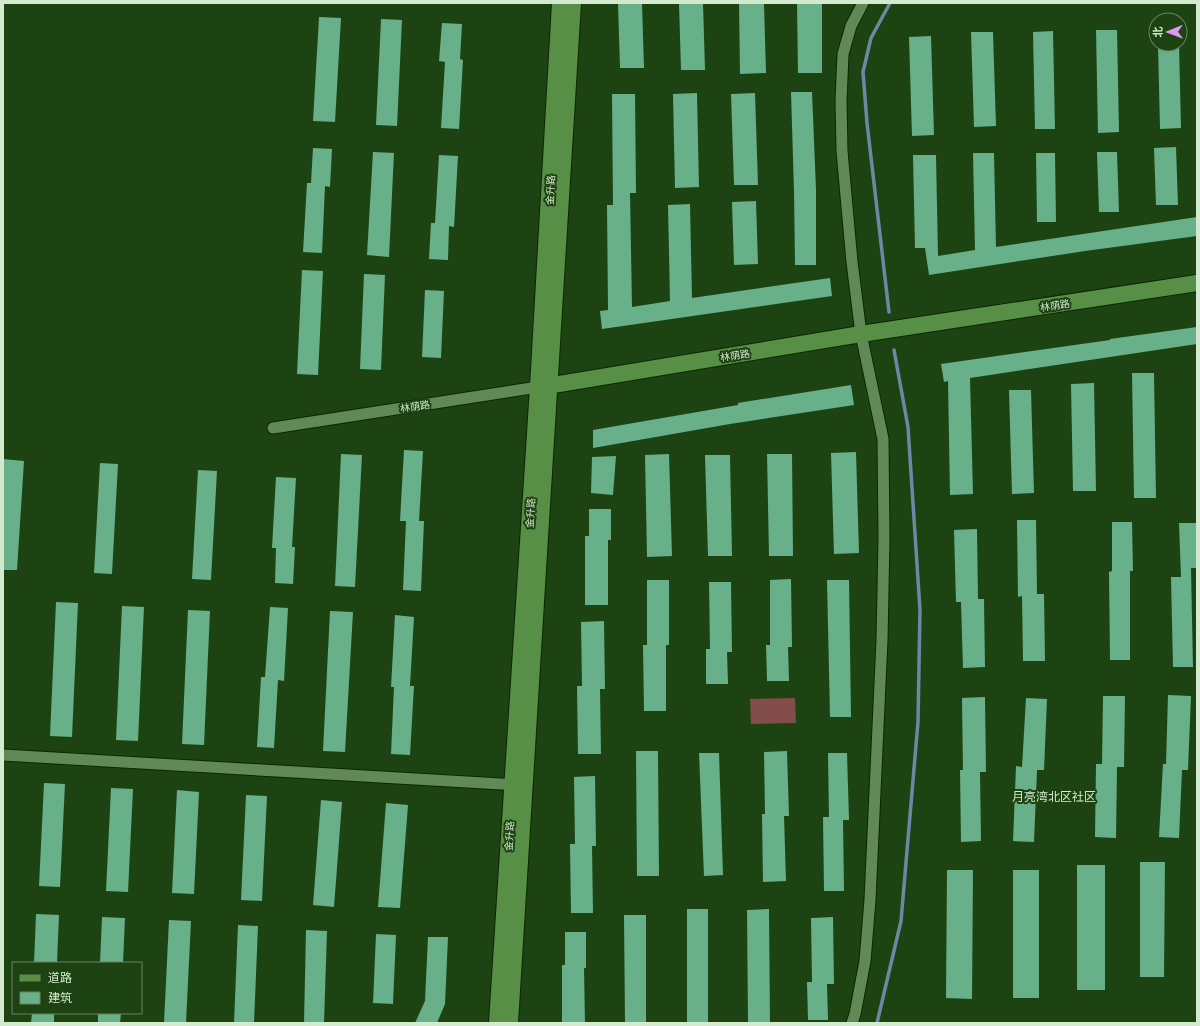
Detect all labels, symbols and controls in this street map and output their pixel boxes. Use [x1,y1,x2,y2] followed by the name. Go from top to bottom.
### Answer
[1148,12,1188,52] north arrow
[1151,27,1165,38] text: 北
[543,175,558,205] street label: 金升路
[1039,297,1071,314] street label: 林荫路
[719,347,751,364] street label: 林荫路
[399,398,431,415] street label: 林荫路
[523,498,538,528] street label: 金升路
[1012,789,1096,804] district label: 月亮湾北区社区
[502,821,517,851] street label: 金升路
[12,962,142,1014] legend
[48,970,72,985] text: 道路
[48,990,72,1005] text: 建筑

